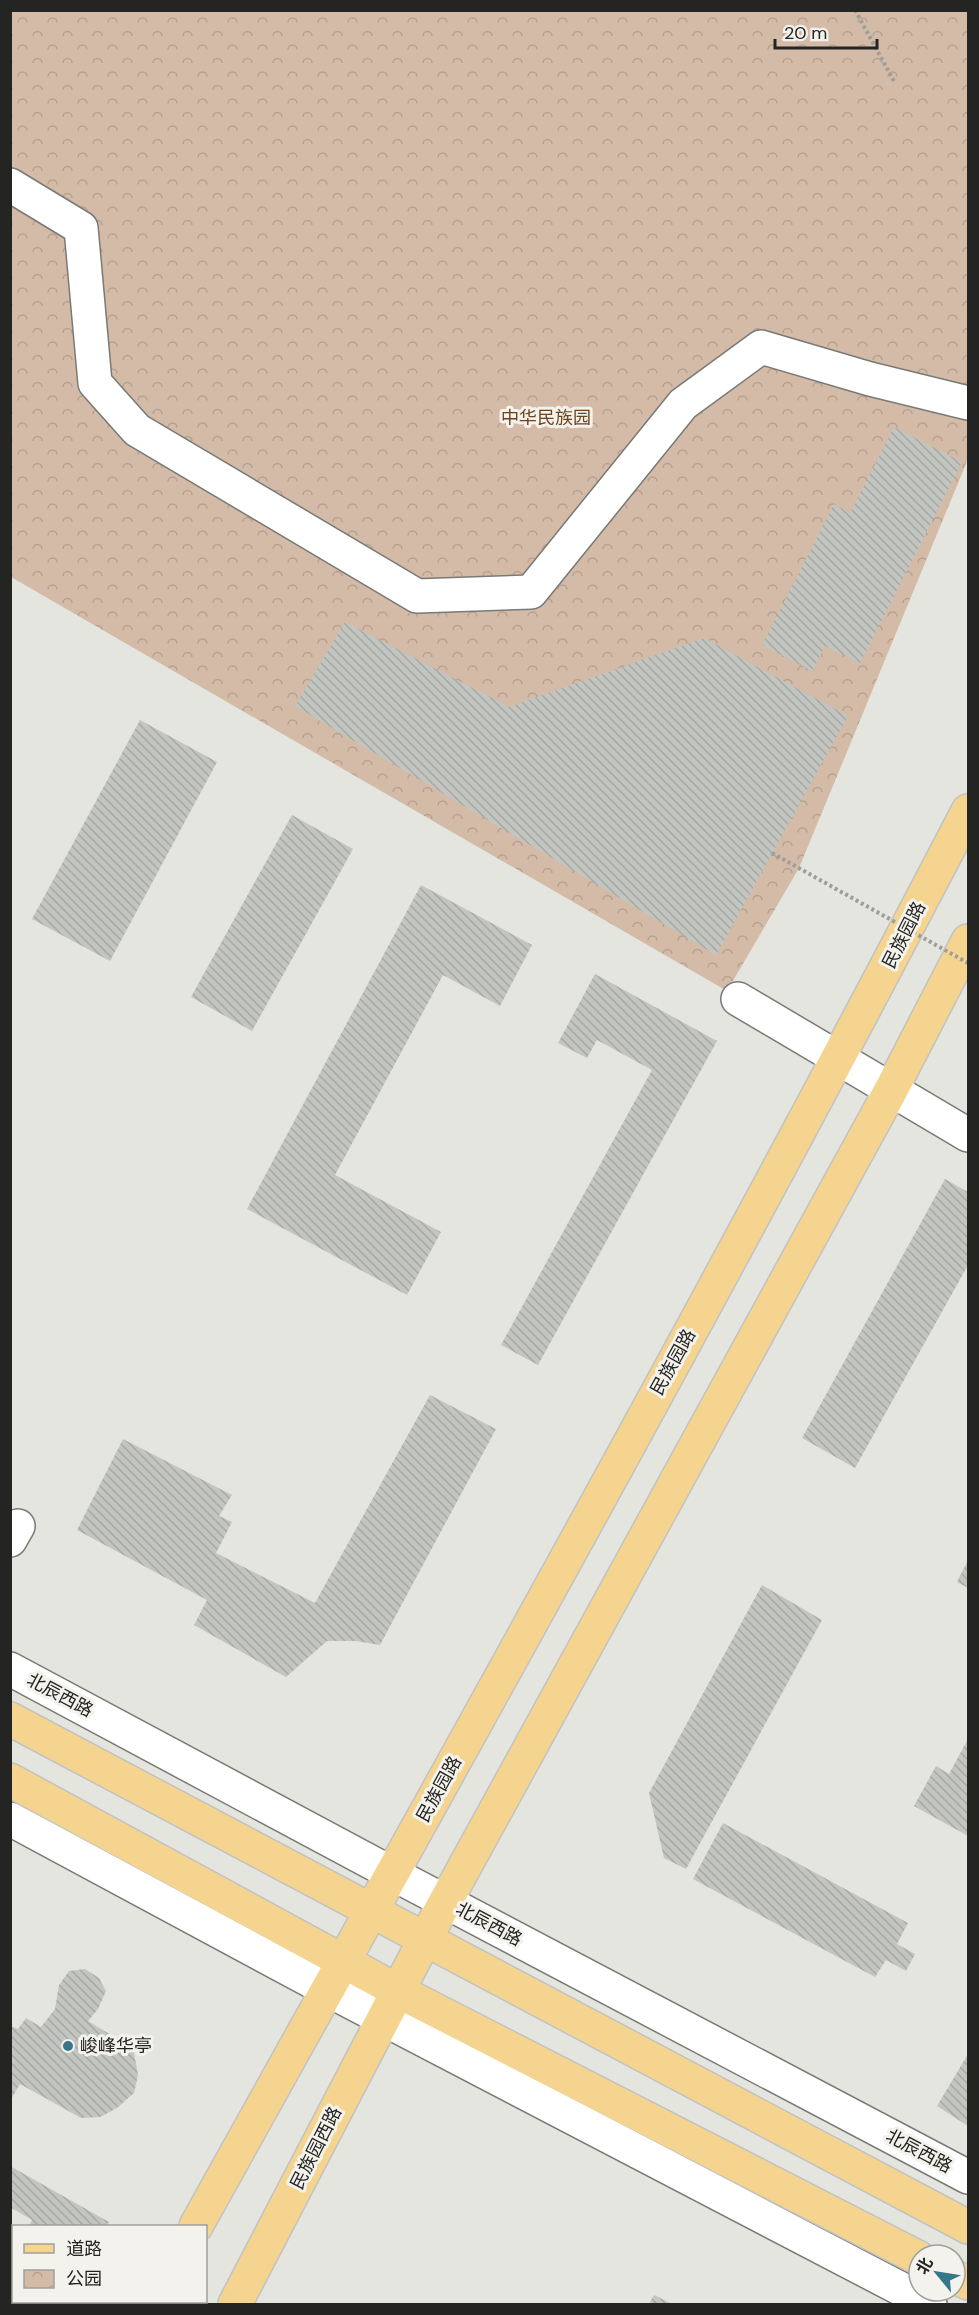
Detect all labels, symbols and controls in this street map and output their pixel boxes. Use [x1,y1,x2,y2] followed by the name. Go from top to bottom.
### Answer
[775,12,877,50] scale bar
[784,21,827,45] text: 20 m
[501,406,591,430] park label: 中华民族园
[877,897,931,973] street label: 民族园路
[645,1325,701,1399] street label: 民族园路
[23,1668,97,1722] street label: 北辰西路
[411,1752,467,1826] street label: 民族园路
[452,1897,526,1951] street label: 北辰西路
[80,2034,152,2058] place label: 峻峰华亭
[61,2039,75,2053] marker: 峻峰华亭
[285,2102,347,2194] street label: 民族园西路
[882,2124,956,2178] street label: 北辰西路
[12,2225,207,2303] legend
[66,2237,102,2261] text: 道路
[907,2243,967,2303] north arrow
[911,2254,938,2278] text: 北
[66,2267,102,2291] text: 公园

